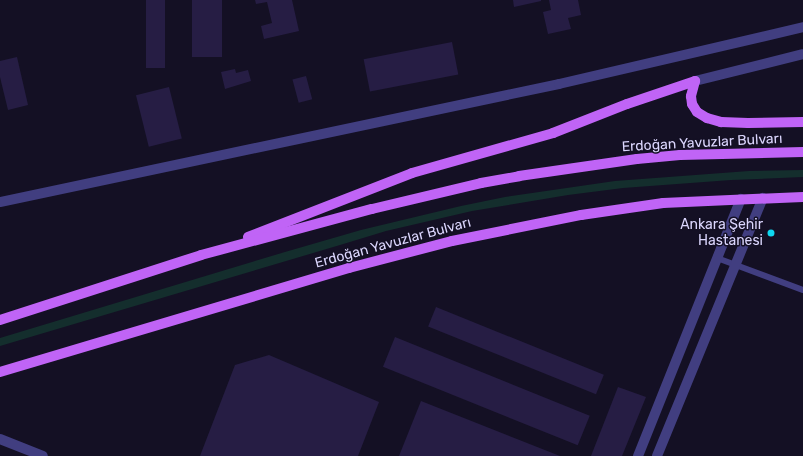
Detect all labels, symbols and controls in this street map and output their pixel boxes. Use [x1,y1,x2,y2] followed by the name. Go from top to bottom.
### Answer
[621,130,783,156] street label: Erdoğan Yavuzlar Bulvarı
[313,214,473,272] street label: Erdoğan Yavuzlar Bulvarı
[680,217,763,250] place label: Ankara Şehir Hastanesi
[766,228,776,238] marker: Ankara Şehir Hastanesi

